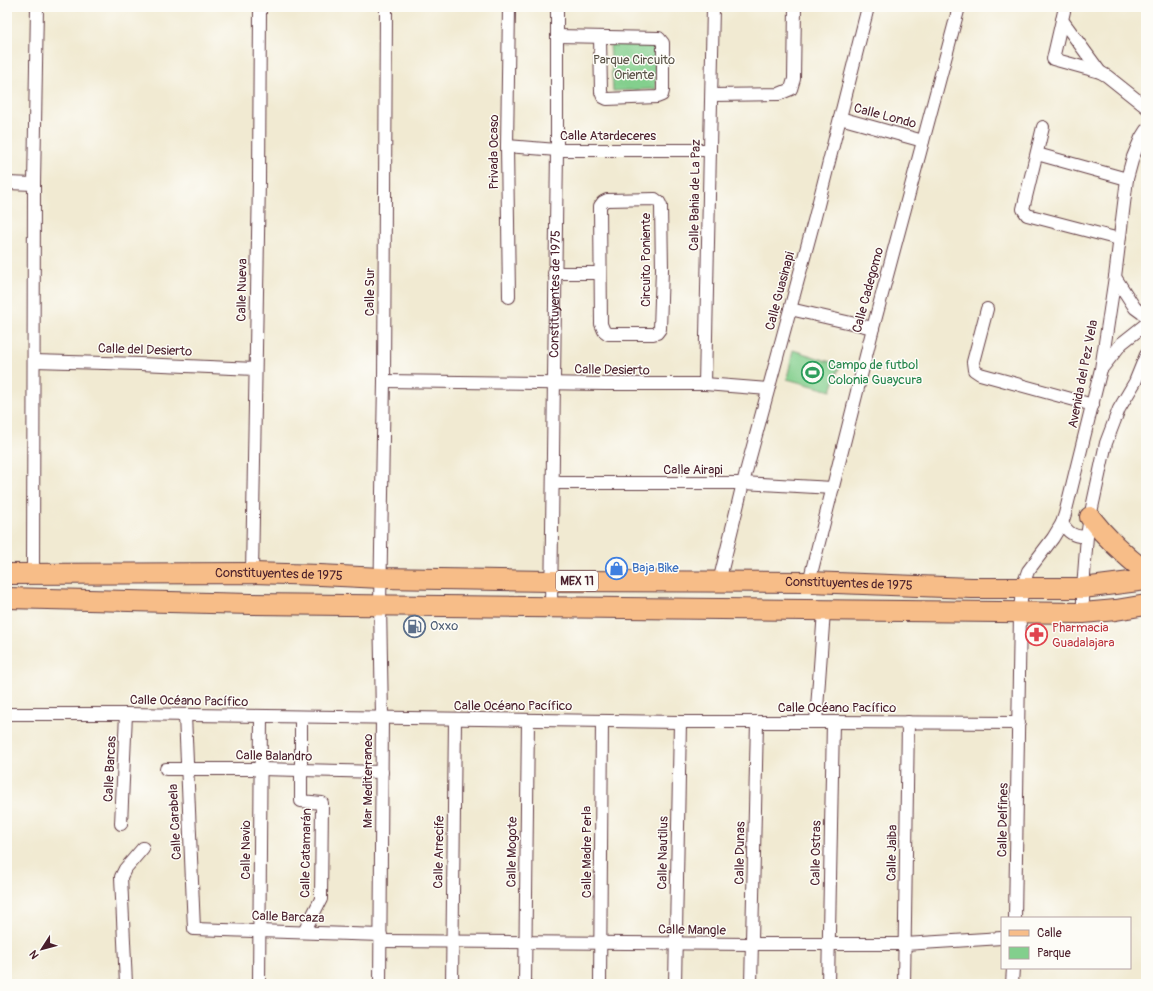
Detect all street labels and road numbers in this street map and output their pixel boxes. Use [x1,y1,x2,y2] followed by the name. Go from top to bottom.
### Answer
[852,100,918,132] street label: Calle Londo
[486,114,502,190] street label: Privada Ocaso
[560,128,656,144] street label: Calle Atardeceres
[686,139,704,251] street label: Calle Bahia de La Paz
[638,212,654,307] street label: Circuito Poniente
[546,230,564,358] street label: Constituyentes de 1975
[849,245,887,335] street label: Calle Cadegomo
[762,250,798,332] street label: Calle Guasinapi
[233,258,251,322] street label: Calle Nueva
[362,268,378,316] street label: Calle Sur
[1065,319,1101,429] street label: Avenida del Pez Vela
[98,340,192,360] street label: Calle del Desierto
[574,361,650,379] street label: Calle Desierto
[663,462,723,478] street label: Calle Airapi
[215,565,343,584] street label: Constituyentes de 1975
[556,571,598,591] road number: MEX 11
[785,574,913,594] street label: Constituyentes de 1975
[130,692,248,710] street label: Calle Océano Pacífico
[454,698,572,714] street label: Calle Océano Pacífico
[778,700,896,716] street label: Calle Océano Pacífico
[360,734,376,828] street label: Mar Mediterraneo
[100,735,120,802] street label: Calle Barcas
[235,747,313,765] street label: Calle Balandro
[994,783,1012,857] street label: Calle Delfines
[165,784,185,860] street label: Calle Carabela
[579,806,595,898] street label: Calle Madre Perla
[297,808,315,898] street label: Calle Catamarán
[430,815,448,889] street label: Calle Arrecife
[503,816,521,888] street label: Calle Mogote
[654,816,672,890] street label: Calle Nautilus
[238,820,254,880] street label: Calle Navio
[807,820,825,886] street label: Calle Ostras
[731,821,749,885] street label: Calle Dunas
[884,825,900,881] street label: Calle Jaiba
[251,908,325,926] street label: Calle Barcaza
[658,921,727,939] street label: Calle Mangle

